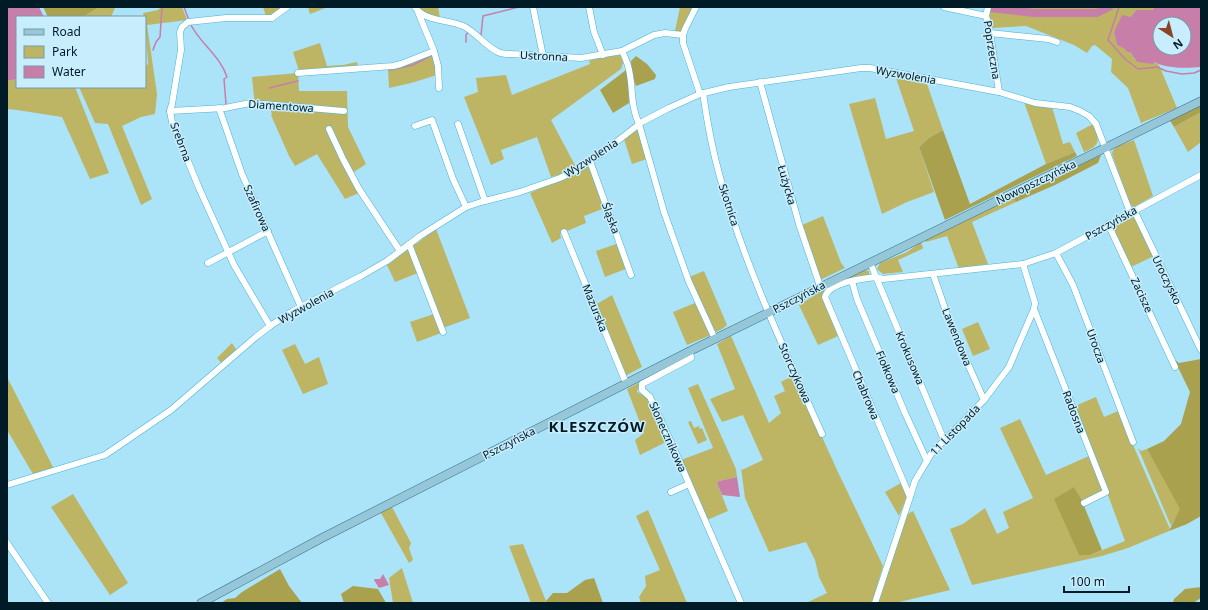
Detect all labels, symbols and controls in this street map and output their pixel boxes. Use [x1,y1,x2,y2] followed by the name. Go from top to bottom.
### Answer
[16,16,146,88] legend
[1152,16,1192,56] north arrow
[980,19,1005,80] street label: Poprzeczna
[52,23,81,40] text: Road
[1170,36,1186,53] text: N
[52,43,78,60] text: Park
[520,47,568,64] street label: Ustronna
[875,62,938,87] street label: Wyzwolenia
[52,63,86,80] text: Water
[248,96,314,115] street label: Diamentowa
[167,120,196,164] street label: Srebrna
[561,135,620,181] street label: Wyzwolenia
[993,156,1078,207] street label: Nowopszczyńska
[775,163,800,206] street label: Łużycka
[241,182,274,233] street label: Szafirowa
[716,182,743,228] street label: Skotnica
[599,200,624,236] street label: Śląska
[1082,202,1139,243] street label: Pszczyńska
[1149,253,1186,307] street label: Uroczysko
[1128,275,1157,315] street label: Zacisze
[770,277,828,316] street label: Pszczyńska
[579,282,612,334] street label: Mazurska
[275,284,336,327] street label: Wyzwolenia
[939,305,976,368] street label: Lawendowa
[1083,327,1110,365] street label: Urocza
[892,329,928,387] street label: Krokusowa
[776,340,815,405] street label: Storczykowa
[873,348,904,396] street label: Fiołkowa
[849,368,884,422] street label: Chabrowa
[1059,388,1089,435] street label: Radosna
[646,399,691,474] street label: Słonecznikowa
[926,401,983,459] street label: 11 Listopada
[549,416,645,436] district label: KLESZCZÓW
[480,423,538,462] street label: Pszczyńska
[1064,568,1129,594] scale bar
[1070,573,1105,590] text: 100 m

